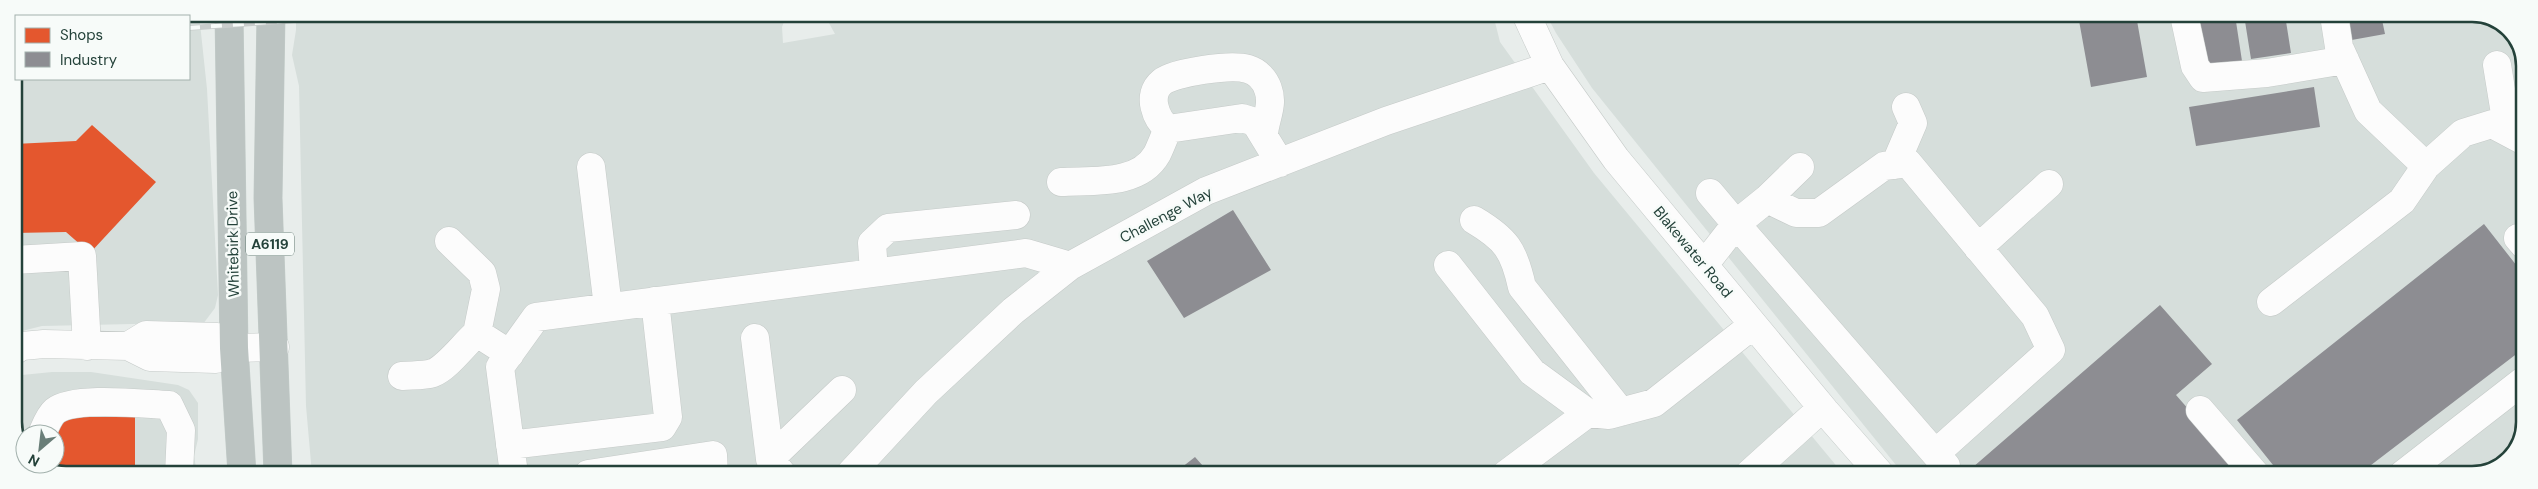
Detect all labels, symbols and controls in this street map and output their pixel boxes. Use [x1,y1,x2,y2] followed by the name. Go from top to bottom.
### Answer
[15,15,190,80] legend
[60,25,103,45] text: Shops
[60,50,118,70] text: Industry
[1116,182,1216,248] street label: Challenge Way
[222,191,244,297] street label: Whitebirk Drive
[1649,202,1737,302] street label: Blakewater Road
[246,232,294,255] road number: A6119
[15,424,65,474] north arrow
[25,450,43,471] text: N

